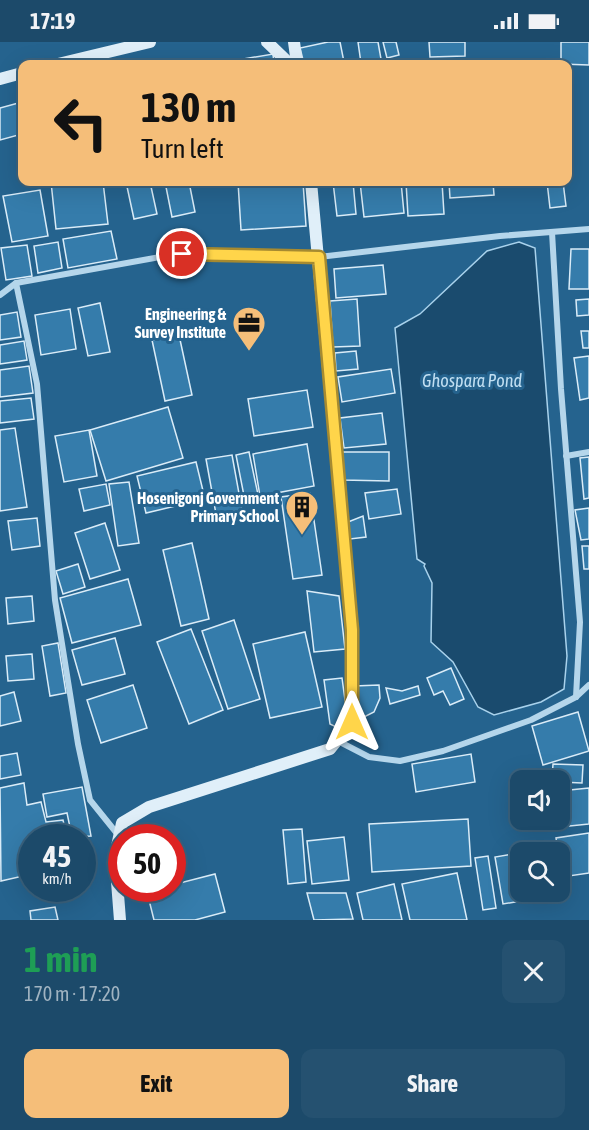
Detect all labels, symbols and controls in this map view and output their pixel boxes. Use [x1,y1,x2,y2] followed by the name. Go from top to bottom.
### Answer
[30,8,75,34] text: 17:19
[141,83,236,131] text: 130 m
[42,84,120,162] icon: left
[141,133,224,164] text: Turn left
[156,228,207,279] pin
[165,237,198,270] icon: arrive
[135,305,227,341] place label: Engineering & Survey Institute
[231,305,267,352] office icon: Engineering & Survey Institute
[422,370,522,391] water label: Ghospara Pond
[137,489,280,525] place label: Hosenigonj Government Primary School
[284,489,320,536] building icon: Hosenigonj Government Primary School
[320,690,384,754] position arrow
[510,770,570,902] map controls
[510,770,570,830] button: sound
[108,824,186,902] speed limit sign: 50
[43,839,71,873] text: 45
[510,842,570,902] button: search
[42,870,72,887] text: km/h
[24,938,98,980] text: 1 min
[502,940,565,1003] button: close
[24,982,120,1005] text: 170 m · 17:20
[24,1049,289,1118] button: Exit
[301,1049,565,1118] button: Share

